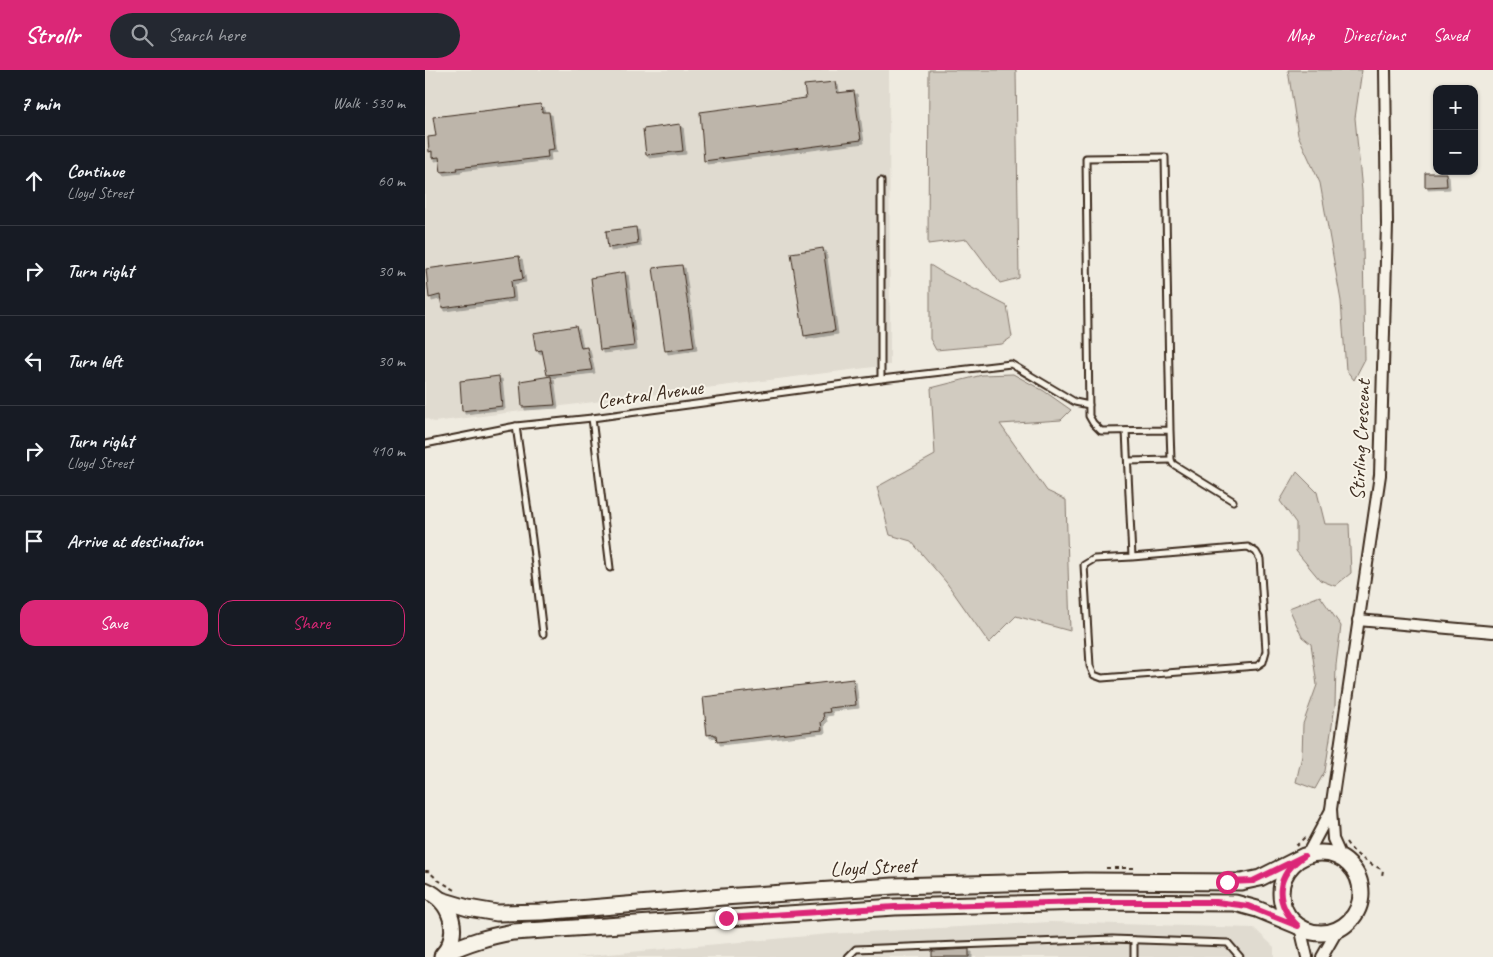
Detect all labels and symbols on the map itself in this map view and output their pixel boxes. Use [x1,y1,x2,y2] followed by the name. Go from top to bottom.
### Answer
[596,374,706,414] street label: Central Avenue
[1344,377,1376,501] street label: Stirling Crescent
[829,852,920,882] street label: Lloyd Street
[1216,871,1239,894] route start
[715,907,738,930] route end

